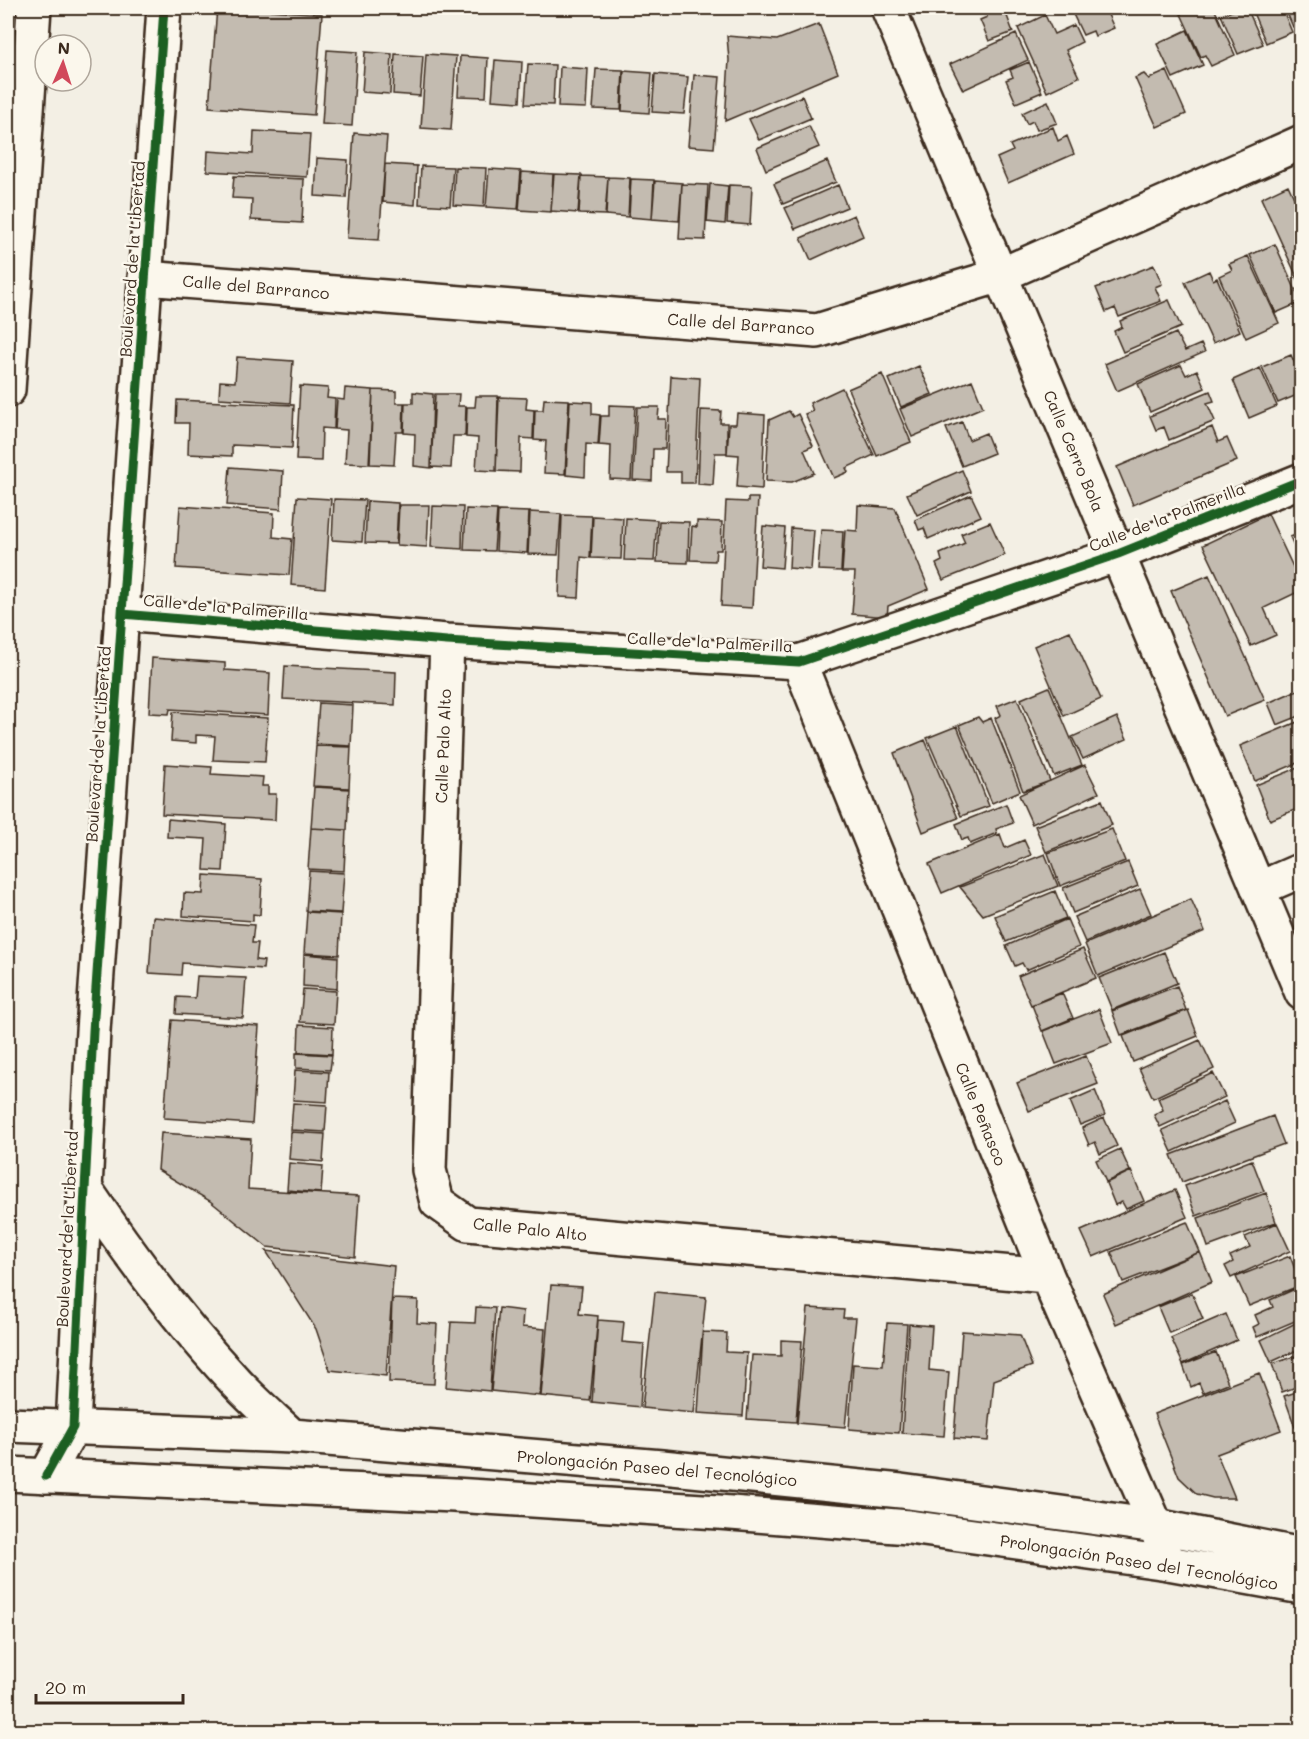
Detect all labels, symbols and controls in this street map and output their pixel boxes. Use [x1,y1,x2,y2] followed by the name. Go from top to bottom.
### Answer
[33,33,93,93] north arrow
[57,37,70,58] text: N
[114,160,149,358] street label: Boulevard de la Libertad
[182,270,330,303] street label: Calle del Barranco
[667,308,815,339] street label: Calle del Barranco
[1039,387,1110,515] street label: Calle Cerro Bola
[1086,477,1248,556] street label: Calle de la Palmerilla
[142,589,310,624] street label: Calle de la Palmerilla
[627,627,794,656] street label: Calle de la Palmerilla
[80,645,115,843] street label: Boulevard de la Libertad
[430,688,455,804] street label: Calle Palo Alto
[951,1059,1012,1169] street label: Calle Peñasco
[51,1130,82,1328] street label: Boulevard de la Libertad
[472,1212,588,1245] street label: Calle Palo Alto
[516,1445,798,1490] street label: Prolongación Paseo del Tecnológico
[999,1529,1280,1594] street label: Prolongación Paseo del Tecnológico
[36,1667,183,1705] scale bar
[45,1675,86,1699] text: 20 m

